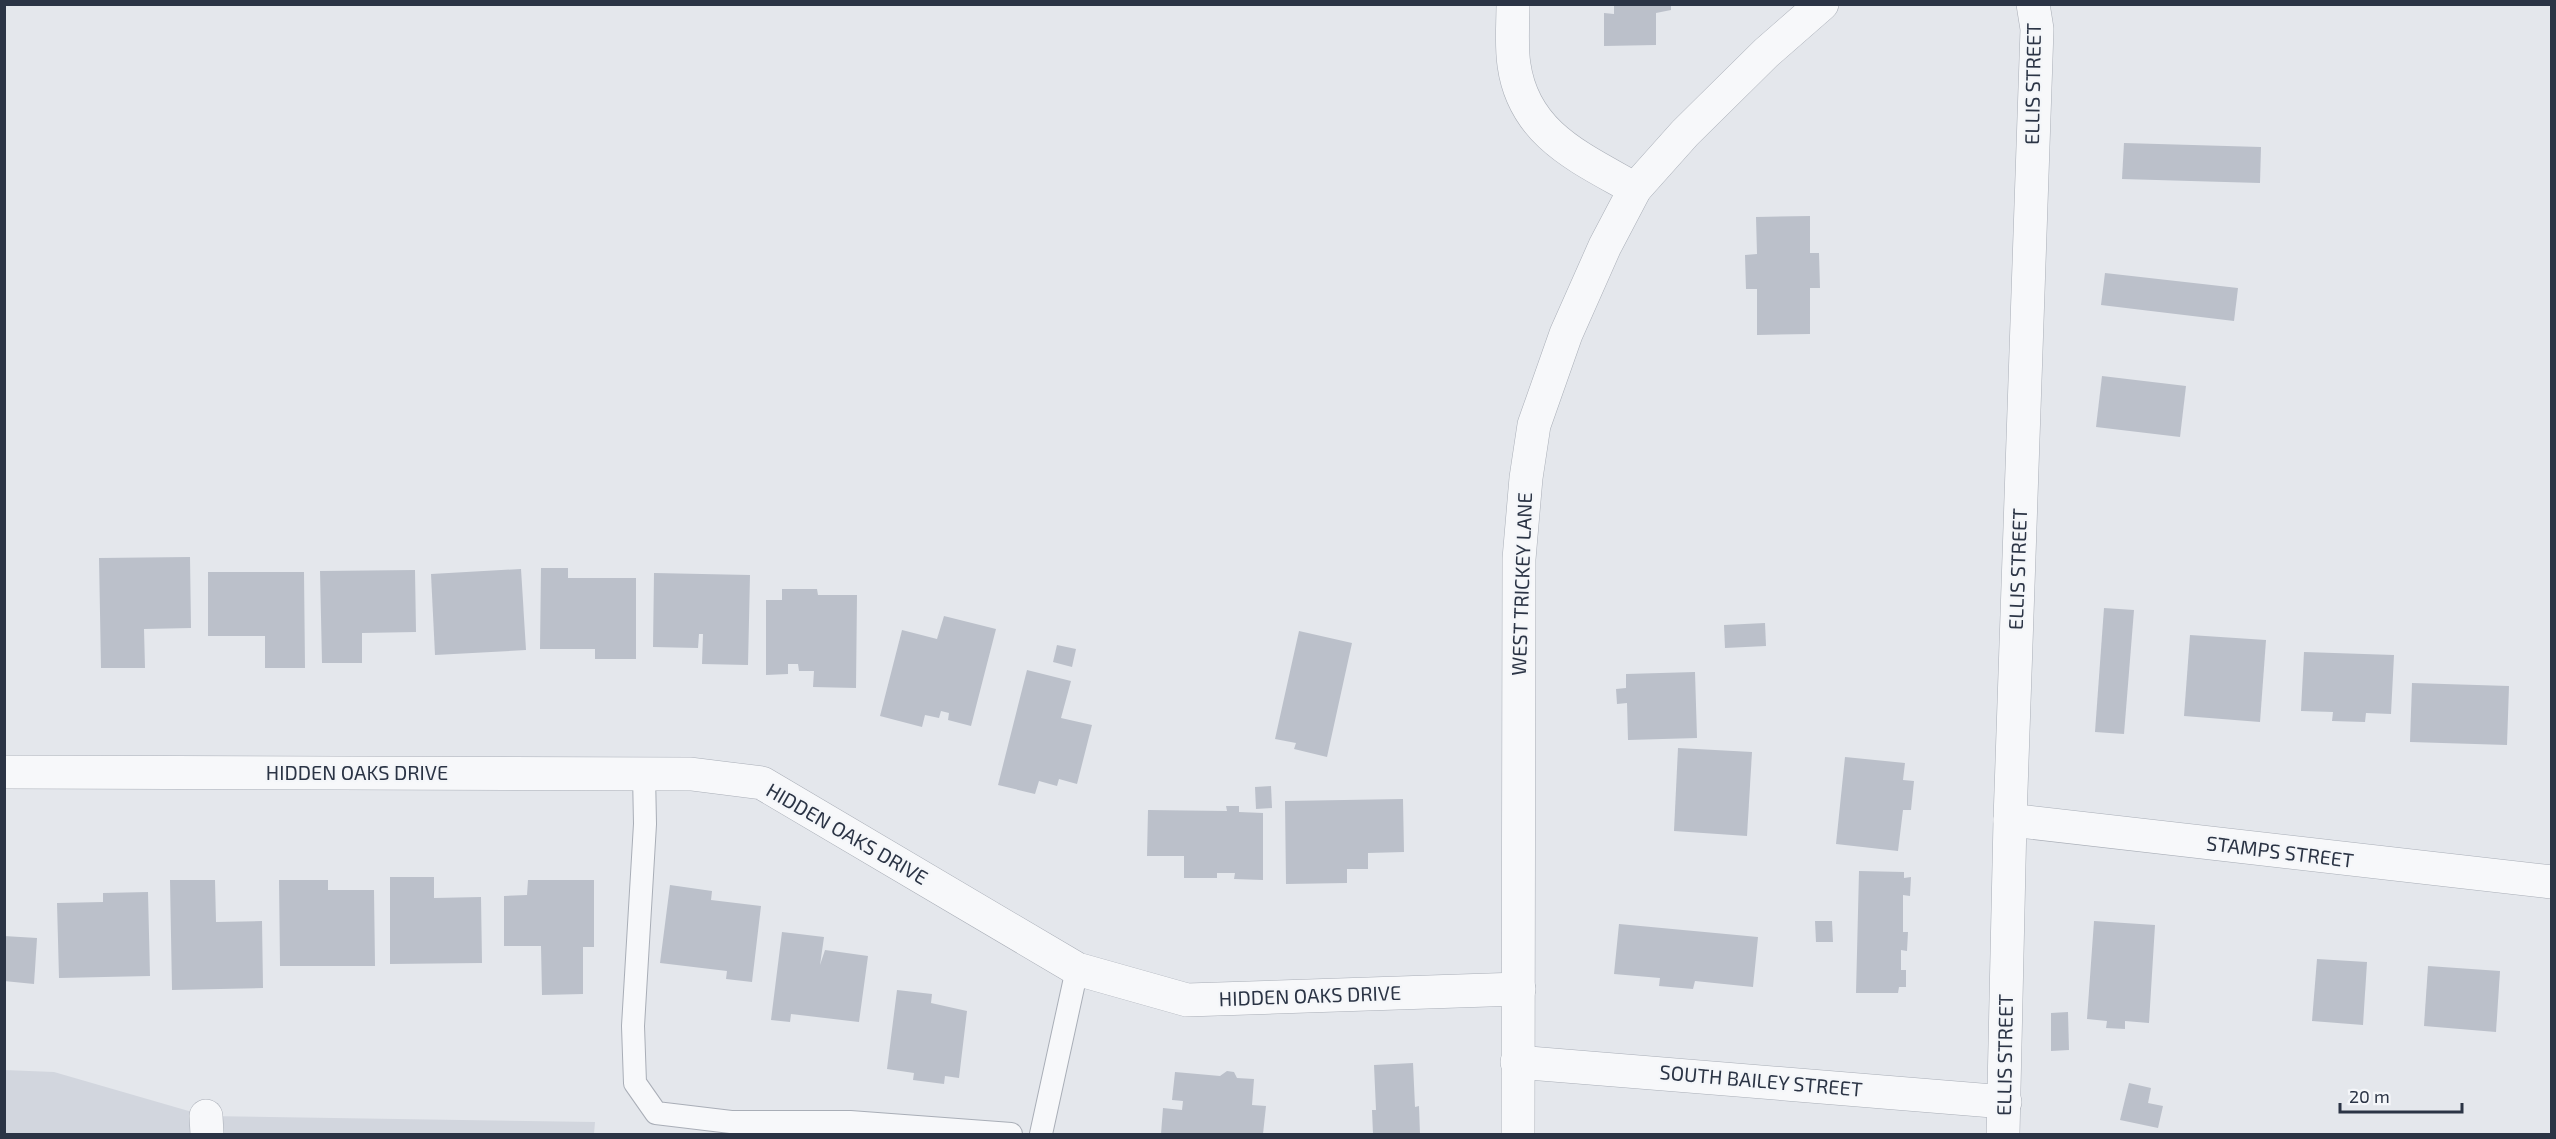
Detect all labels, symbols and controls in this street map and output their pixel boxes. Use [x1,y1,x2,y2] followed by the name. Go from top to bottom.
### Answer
[2019,22,2045,145] street label: ELLIS STREET
[1506,492,1536,676] street label: WEST TRICKEY LANE
[2003,507,2031,630] street label: ELLIS STREET
[266,760,448,784] street label: HIDDEN OAKS DRIVE
[763,777,932,889] street label: HIDDEN OAKS DRIVE
[2205,830,2356,872] street label: STAMPS STREET
[1218,980,1402,1010] street label: HIDDEN OAKS DRIVE
[1991,993,2017,1116] street label: ELLIS STREET
[1659,1059,1864,1101] street label: SOUTH BAILEY STREET
[2340,1076,2462,1114] scale bar
[2349,1085,2390,1107] text: 20 m

